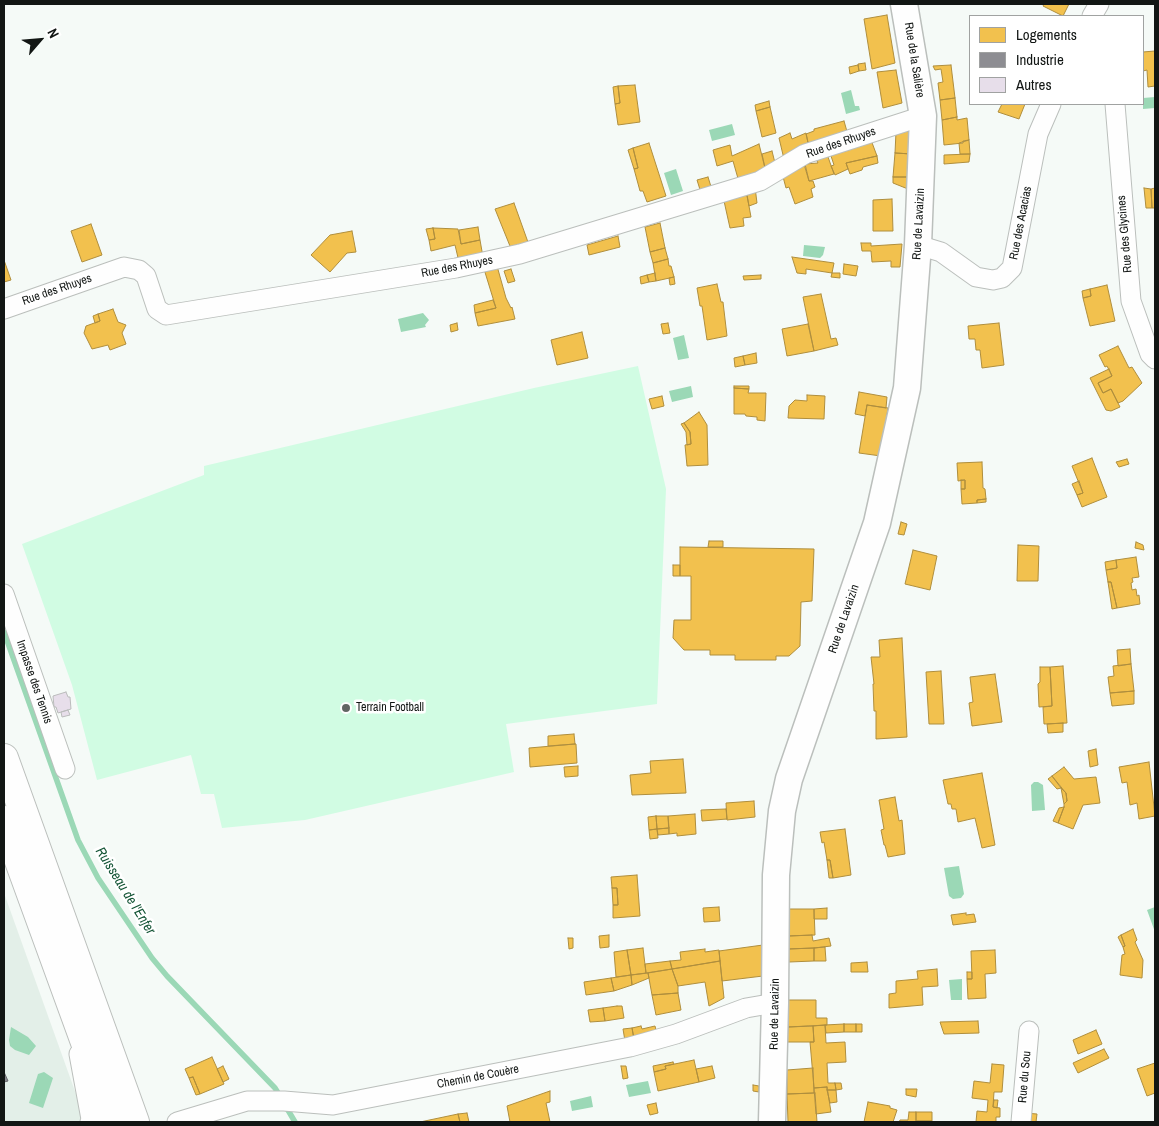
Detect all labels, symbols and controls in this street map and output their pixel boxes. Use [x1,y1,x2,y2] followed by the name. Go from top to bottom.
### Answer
[15,15,65,65] north arrow
[969,15,1144,105] legend
[901,21,927,99] street label: Rue de la Salière
[1016,24,1077,45] text: Logements
[43,25,63,41] text: N
[1016,49,1064,70] text: Industrie
[1016,74,1052,95] text: Autres
[804,124,878,162] street label: Rue des Rhuyes
[1007,185,1035,261] street label: Rue des Acacias
[910,188,928,260] street label: Rue de Lavaizin
[1114,195,1136,273] street label: Rue des Glycines
[420,253,494,281] street label: Rue des Rhuyes
[20,271,94,309] street label: Rue des Rhuyes
[826,583,862,655] street label: Rue de Lavaizin
[13,638,55,726] street label: Impasse des Tennis
[356,701,424,715] place label: Terrain Football
[340,702,352,714] marker: Terrain Football
[91,844,159,938] water label: Ruisseau de l'Enfer
[767,978,783,1050] street label: Rue de Lavaizin
[1016,1050,1034,1104] street label: Rue du Sou
[436,1062,520,1092] street label: Chemin de Couère

